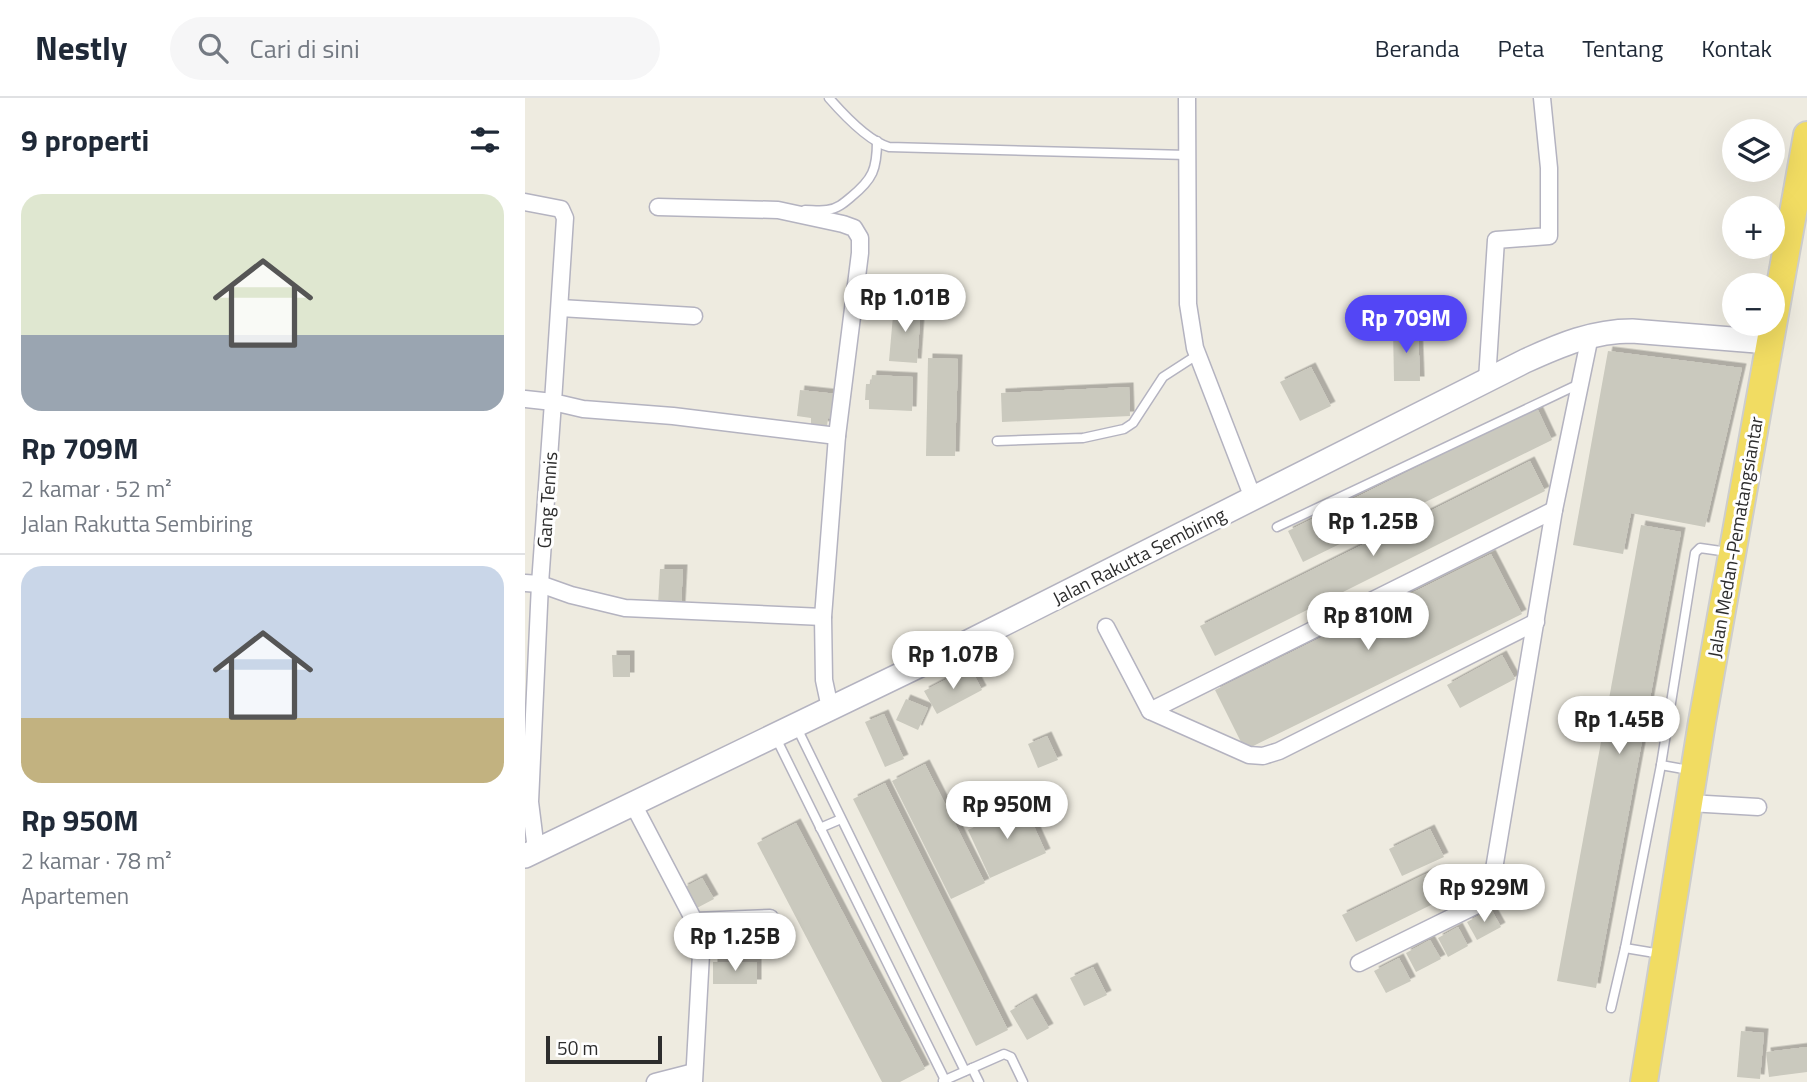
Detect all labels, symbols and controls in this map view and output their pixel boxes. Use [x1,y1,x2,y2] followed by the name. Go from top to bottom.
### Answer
[170,17,660,80] search box
[35,23,128,73] text: Nestly
[194,29,232,67] icon: search
[250,29,360,68] text: Cari di sini
[1375,30,1460,66] text: Beranda
[1498,30,1544,66] text: Peta
[1582,30,1663,66] text: Tentang
[1701,30,1772,66] text: Kontak
[21,117,149,163] text: 9 properti
[1722,119,1785,336] map controls
[1722,119,1785,182] button: layers
[466,121,504,159] icon: filters
[1722,196,1785,259] button: +
[200,240,326,366] icon: home
[1722,273,1785,336] button: −
[833,274,977,334] pin: Rp 1.01B
[860,279,950,314] text: Rp 1.01B
[1341,296,1471,355] pin: Rp 709M
[1361,300,1451,335] text: Rp 709M
[1699,414,1770,660] street label: Jalan Medan-Pematangsiantar
[21,425,139,471] text: Rp 709M
[529,451,564,549] street label: Gang Tennis
[21,471,172,506] text: 2 kamar · 52 m²
[1301,498,1445,558] pin: Rp 1.25B
[1047,499,1231,612] street label: Jalan Rakutta Sembiring
[1328,503,1418,538] text: Rp 1.25B
[21,506,253,541] text: Jalan Rakutta Sembiring
[1303,592,1433,652] pin: Rp 810M
[1323,597,1413,632] text: Rp 810M
[200,612,326,738] icon: home
[881,632,1025,691] pin: Rp 1.07B
[908,636,998,671] text: Rp 1.07B
[1547,696,1691,756] pin: Rp 1.45B
[1574,701,1664,736] text: Rp 1.45B
[942,782,1072,841] pin: Rp 950M
[962,786,1052,821] text: Rp 950M
[21,797,139,843] text: Rp 950M
[21,843,172,878] text: 2 kamar · 78 m²
[1419,864,1549,924] pin: Rp 929M
[1439,869,1529,904] text: Rp 929M
[21,878,129,913] text: Apartemen
[663,914,807,973] pin: Rp 1.25B
[690,918,780,953] text: Rp 1.25B
[546,1033,661,1065] scale bar
[557,1033,598,1062] text: 50 m

